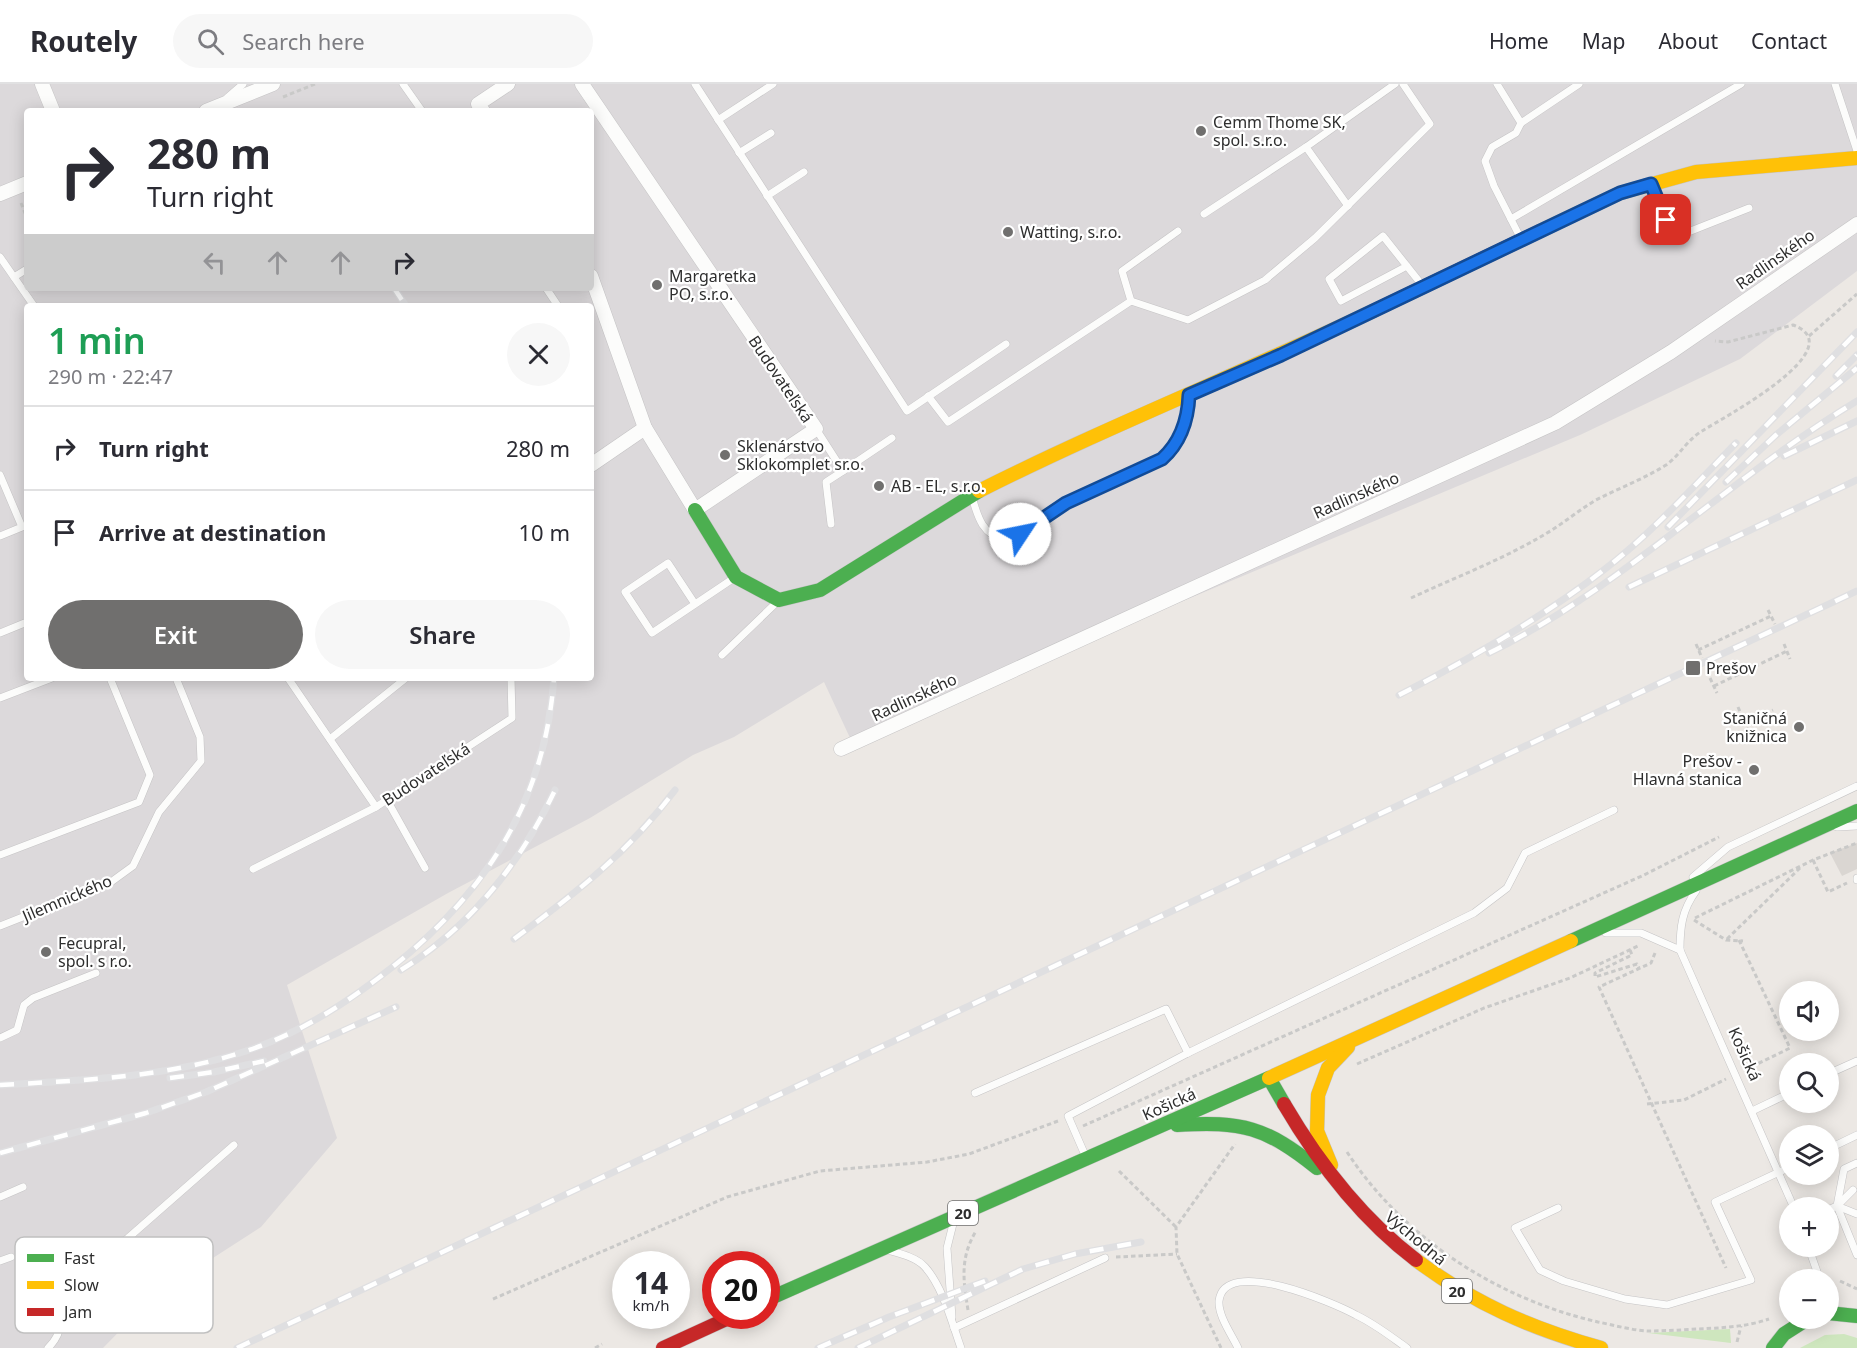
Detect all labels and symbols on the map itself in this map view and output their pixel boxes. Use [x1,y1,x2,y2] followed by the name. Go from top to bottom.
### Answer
[1213,111,1346,151] place label: Cemm Thome SK, spol. s.r.o.
[1194,124,1208,138] marker: Cemm Thome SK, spol. s.r.o.
[1640,194,1691,245] pin
[1020,221,1122,243] place label: Watting, s.r.o.
[1731,224,1819,294] street label: Radlinského
[1001,225,1015,239] marker: Watting, s.r.o.
[669,265,756,305] place label: Margaretka PO, s.r.o.
[650,278,664,292] marker: Margaretka PO, s.r.o.
[744,331,818,427] street label: Budovateľská
[737,435,864,475] place label: Sklenárstvo Sklokomplet sr.o.
[718,448,732,462] marker: Sklenárstvo Sklokomplet sr.o.
[1310,466,1402,524] street label: Radlinského
[891,475,985,497] place label: AB - EL, s.r.o.
[872,479,886,493] marker: AB - EL, s.r.o.
[988,502,1052,566] position arrow
[1706,657,1757,679] place label: Prešov
[1684,659,1702,677] marker: Prešov
[868,668,960,726] street label: Radlinského
[1723,707,1787,747] place label: Staničná knižnica
[1792,720,1806,734] marker: Staničná knižnica
[378,737,474,811] street label: Budovateľská
[1633,750,1742,790] place label: Prešov - Hlavná stanica
[1747,763,1761,777] marker: Prešov - Hlavná stanica
[17,869,115,928] street label: Jilemnického
[58,932,132,972] place label: Fecupral, spol. s r.o.
[39,945,53,959] marker: Fecupral, spol. s r.o.
[1723,1024,1767,1084] street label: Košická
[1139,1082,1199,1126] street label: Košická
[948,1201,978,1225] road number: 20
[1381,1206,1451,1270] street label: Východná
[15,1237,213,1333] legend
[64,1247,95,1269] text: Fast
[702,1251,780,1329] speed limit sign: 20
[64,1274,99,1296] text: Slow
[1442,1279,1472,1303] road number: 20
[62,1301,92,1323] text: Jam

